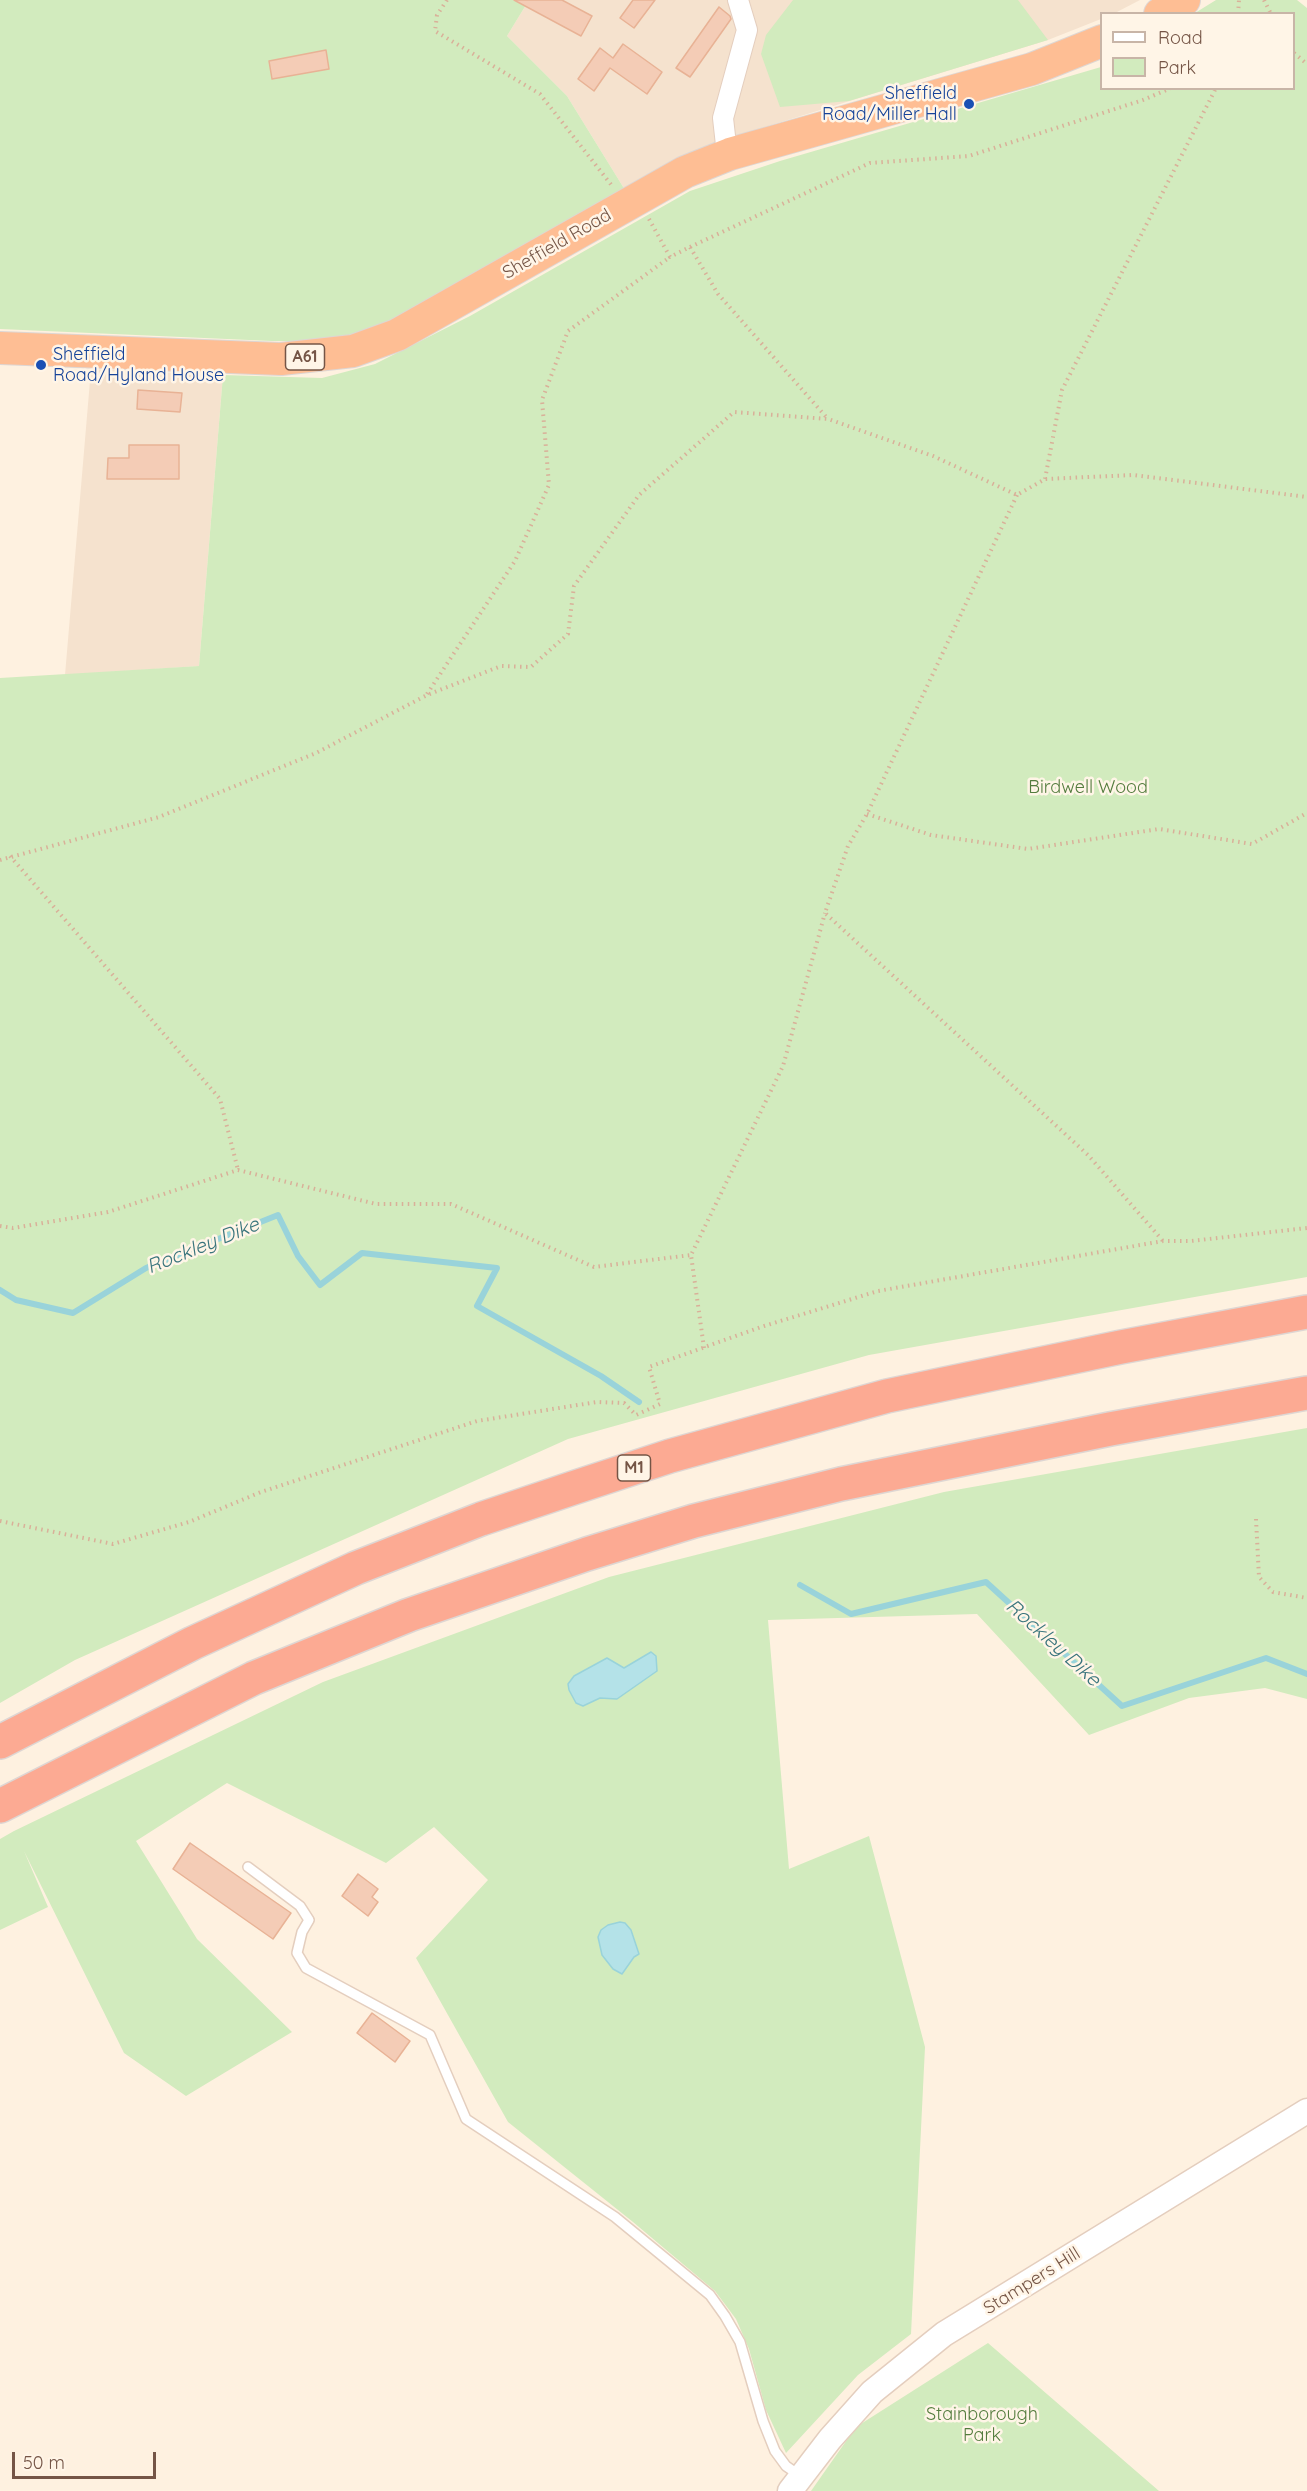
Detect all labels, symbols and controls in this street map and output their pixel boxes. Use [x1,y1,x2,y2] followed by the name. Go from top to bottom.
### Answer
[1100,12,1295,90] legend
[1158,26,1203,49] text: Road
[1158,56,1196,79] text: Park
[822,83,957,125] place label: Sheffield Road/Miller Hall
[962,97,976,111] marker: Sheffield Road/Miller Hall
[499,204,615,284] street label: Sheffield Road
[53,344,224,386] place label: Sheffield Road/Hyland House
[286,344,324,370] road number: A61
[34,358,48,372] marker: Sheffield Road/Hyland House
[1028,777,1148,799] park label: Birdwell Wood
[143,1213,263,1279] water label: Rockley Dike
[618,1455,650,1481] road number: M1
[1001,1594,1105,1692] water label: Rockley Dike
[980,2243,1084,2319] street label: Stampers Hill
[926,2404,1038,2446] park label: Stainborough Park
[15,2440,159,2478] scale bar
[23,2451,65,2474] text: 50 m

